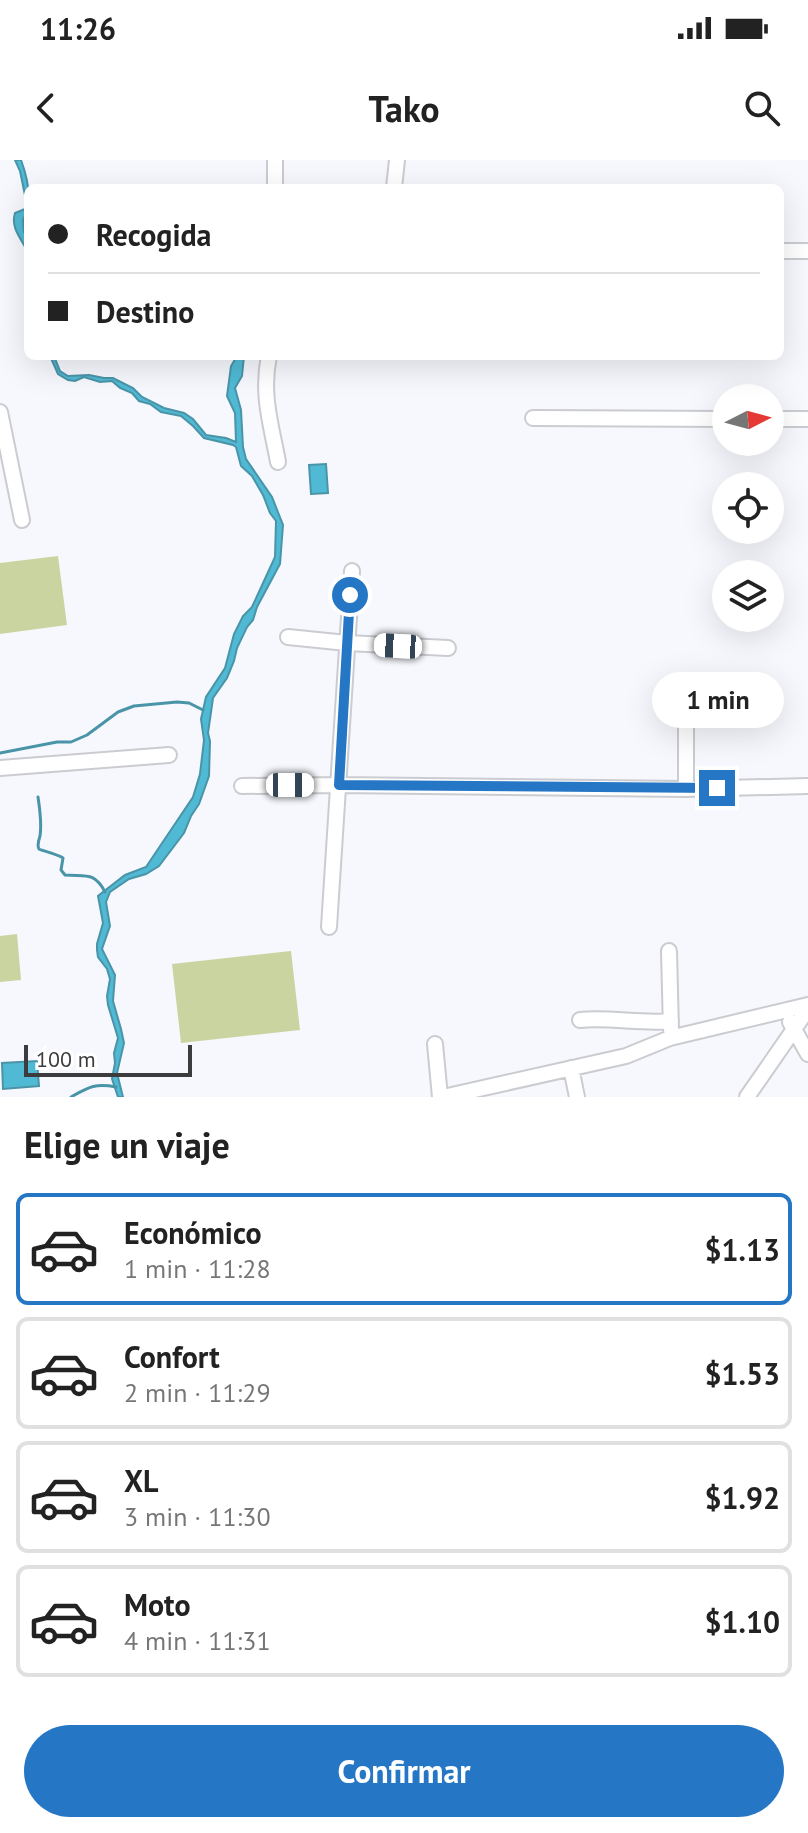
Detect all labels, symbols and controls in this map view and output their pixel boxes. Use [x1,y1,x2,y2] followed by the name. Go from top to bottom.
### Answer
[40,9,116,48] text: 11:26
[368,85,440,132] text: Tako
[24,86,68,130] icon: back
[740,86,784,130] icon: search
[96,215,212,254] text: Recogida
[96,292,194,331] text: Destino
[712,384,784,456] north arrow
[712,384,784,632] map controls
[712,472,784,544] button: locate
[712,560,784,632] button: layers
[332,577,368,613] route start
[373,633,423,659] car
[651,672,783,728] callout: 1 min
[686,683,750,716] text: 1 min
[699,770,735,806] route end
[266,773,314,797] car
[24,1041,192,1077] scale bar
[36,1045,96,1073] text: 100 m
[24,1121,230,1168] text: Elige un viaje
[28,1213,100,1285] icon: car
[124,1213,262,1252] text: Económico
[705,1230,780,1269] text: $1.13
[124,1252,271,1285] text: 1 min · 11:28
[28,1337,100,1409] icon: car
[124,1337,220,1376] text: Confort
[705,1354,780,1393] text: $1.53
[124,1376,271,1409] text: 2 min · 11:29
[28,1461,100,1533] icon: car
[124,1461,158,1500] text: XL
[705,1478,780,1517] text: $1.92
[124,1500,271,1533] text: 3 min · 11:30
[28,1585,100,1657] icon: car
[124,1585,191,1624] text: Moto
[705,1602,780,1641] text: $1.10
[124,1624,271,1657] text: 4 min · 11:31
[24,1725,784,1817] button: Confirmar

